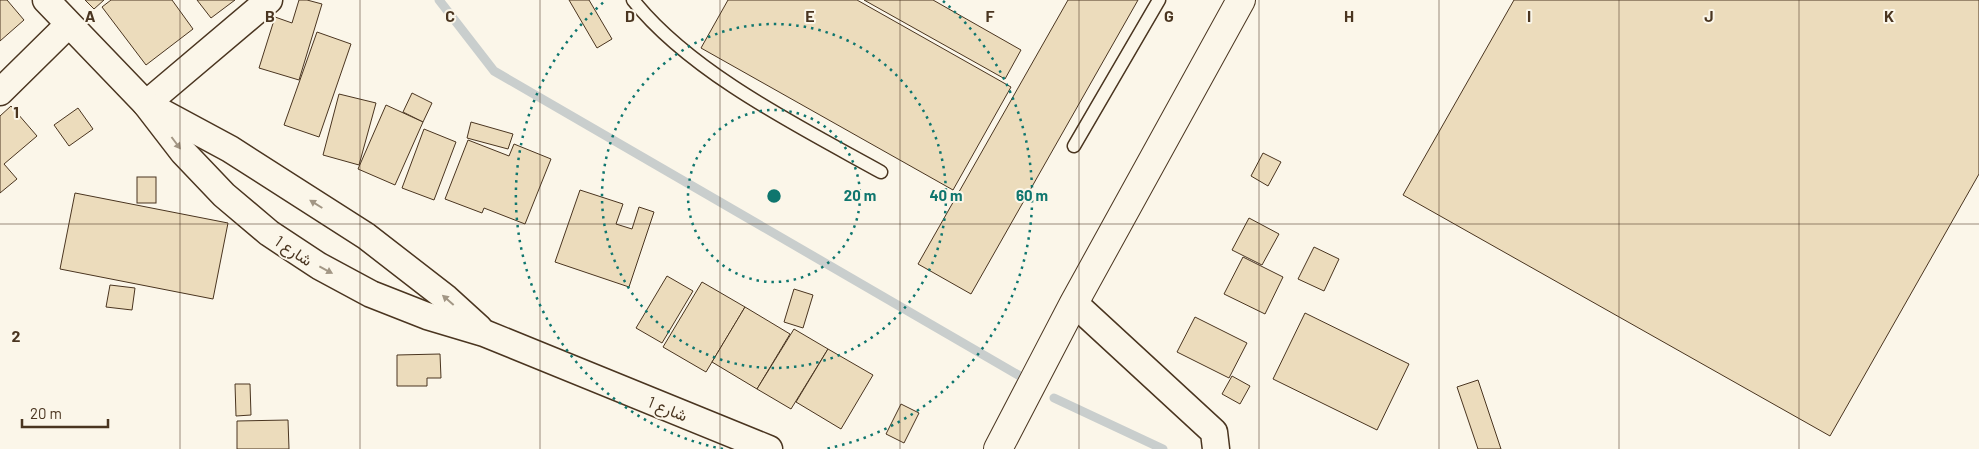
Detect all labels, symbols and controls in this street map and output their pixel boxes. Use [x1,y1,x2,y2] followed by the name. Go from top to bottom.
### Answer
[85,6,96,25] text: A
[265,6,275,25] text: B
[445,6,455,25] text: C
[625,6,635,25] text: D
[805,6,815,25] text: E
[986,6,995,25] text: F
[1164,6,1174,25] text: G
[1344,6,1354,25] text: H
[1527,6,1531,25] text: I
[1704,6,1714,25] text: J
[1884,6,1894,25] text: K
[13,102,19,121] text: 1
[171,136,181,150] one-way arrow
[844,186,876,204] text: 20 m
[929,186,963,204] text: 40 m
[1016,186,1048,204] text: 60 m
[765,187,783,205] centre of rings
[310,199,323,209] one-way arrow
[270,231,316,272] street label: شارع 1
[319,266,333,274] one-way arrow
[441,294,454,305] one-way arrow
[12,326,21,345] text: 2
[644,392,691,427] street label: شارع 1
[22,396,109,428] scale bar
[30,404,62,422] text: 20 m

